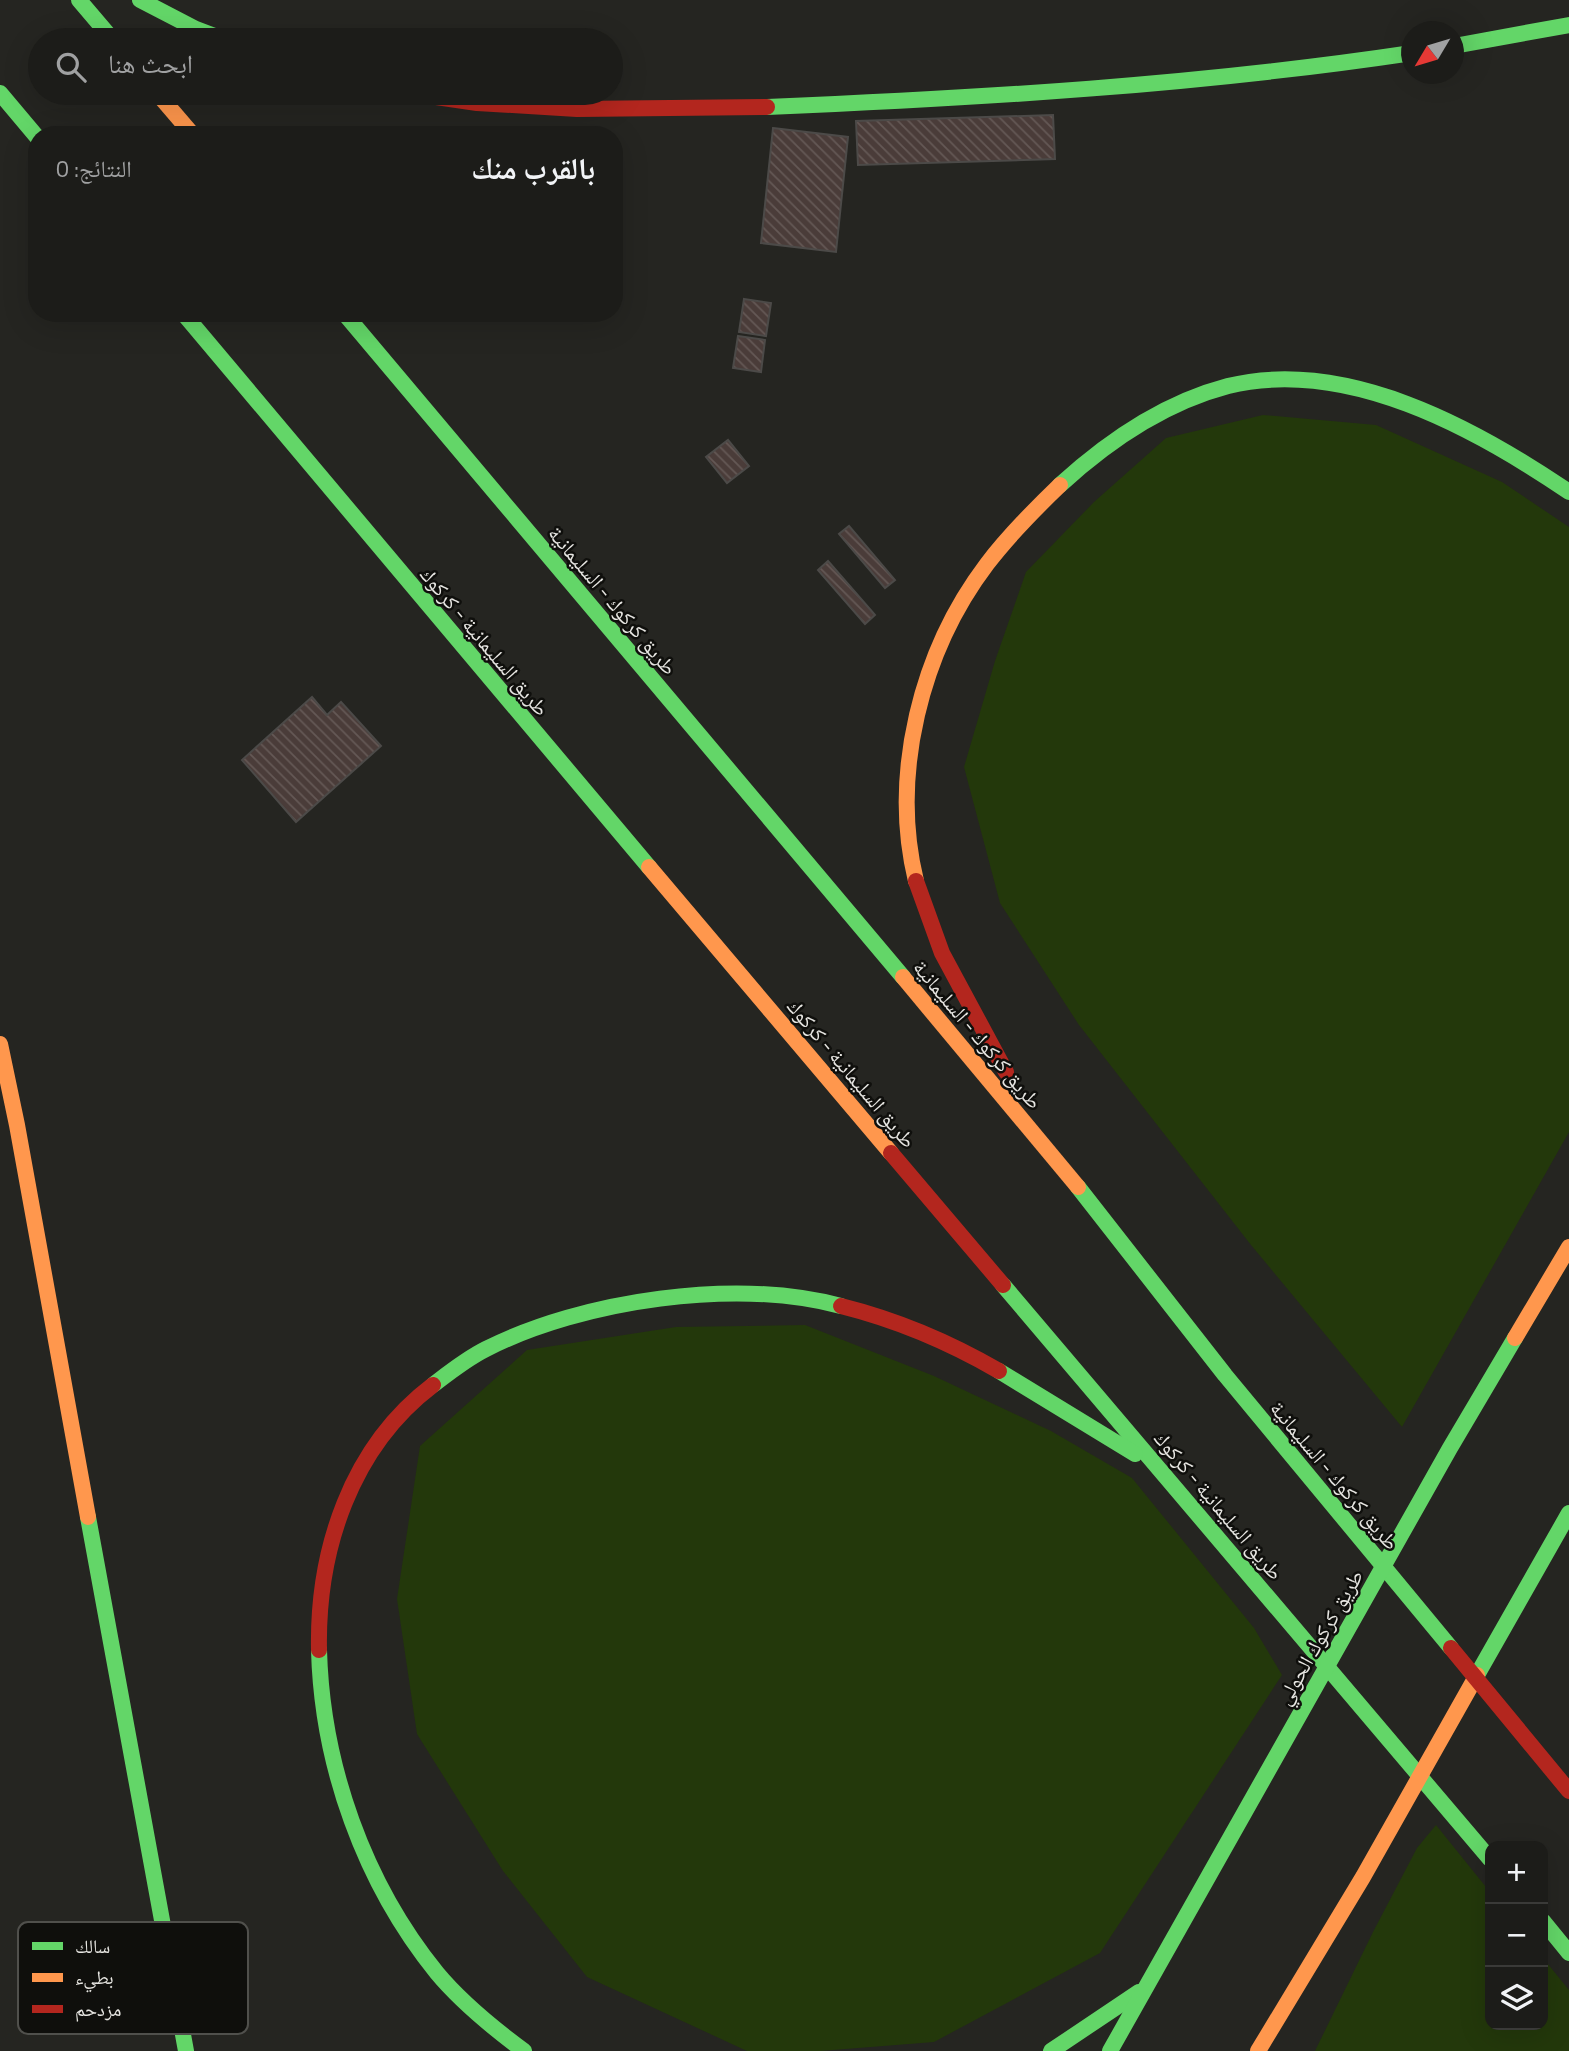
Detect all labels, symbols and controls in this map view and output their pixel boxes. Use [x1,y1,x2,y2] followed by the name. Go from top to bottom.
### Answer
[1401,21,1464,84] north arrow
[28,28,623,105] search box
[108,44,193,83] text: ابحث هنا
[52,48,90,86] icon: search
[471,145,595,191] text: بالقرب منك
[56,151,132,186] text: النتائج: 0
[541,518,685,682] street label: طريق كركوك - السليمانية
[413,559,557,723] street label: طريق السليمانية - كركوك
[906,952,1050,1116] street label: طريق كركوك - السليمانية
[780,991,924,1155] street label: طريق السليمانية - كركوك
[1263,1393,1407,1557] street label: طريق كركوك - السليمانية
[1147,1423,1291,1587] street label: طريق السليمانية - كركوك
[1267,1563,1372,1711] street label: طريق كركوك الحولي
[1485,1841,1548,2030] map controls
[1485,1841,1548,1904] button: +
[1485,1904,1548,1967] button: −
[18,1922,248,2034] legend
[75,1931,110,1960] text: سالك
[75,1962,114,1993] text: بطيء
[1485,1967,1548,2030] button: layers
[75,1994,121,2023] text: مزدحم

